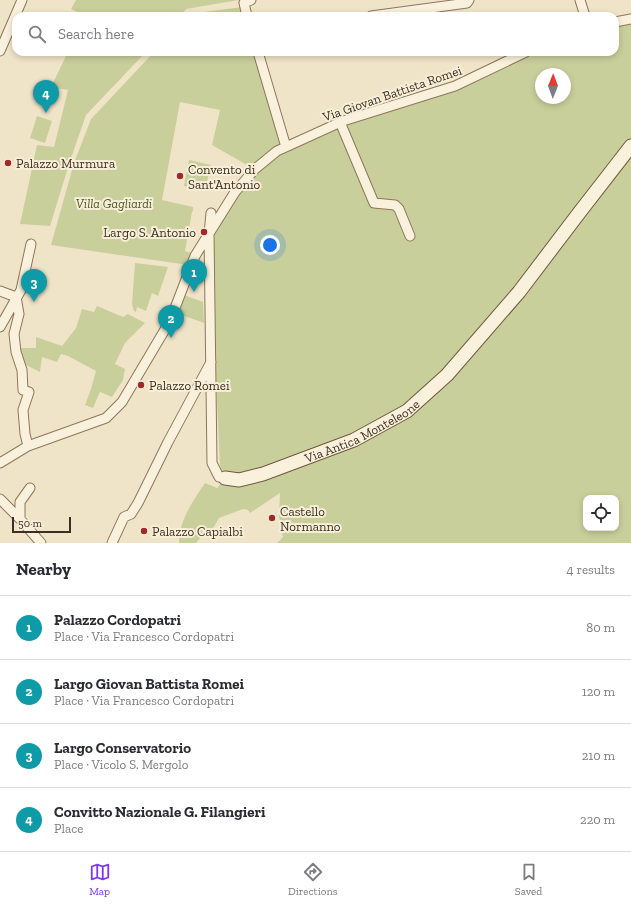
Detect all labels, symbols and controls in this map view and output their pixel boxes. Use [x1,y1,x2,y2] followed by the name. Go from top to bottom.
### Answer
[12,12,619,56] search box
[26,23,48,45] icon: search
[58,25,134,43] text: Search here
[320,62,464,125] street label: Via Giovan Battista Romei
[535,68,571,104] north arrow
[33,80,59,113] pin: 4
[16,156,116,171] place label: Palazzo Murmura
[3,158,13,168] marker: Palazzo Murmura
[188,162,261,192] place label: Convento di Sant'Antonio
[175,171,185,181] marker: Convento di Sant'Antonio
[76,196,152,211] park label: Villa Gagliardi
[103,225,196,240] place label: Largo S. Antonio
[199,227,209,237] marker: Largo S. Antonio
[260,235,280,255] your location
[181,259,207,292] pin: 1
[21,269,47,302] pin: 3
[158,305,184,338] pin: 2
[149,378,230,393] place label: Palazzo Romei
[136,380,146,390] marker: Palazzo Romei
[302,397,423,466] street label: Via Antica Monteleone
[583,495,619,531] map controls
[583,495,619,531] button: locate
[280,504,341,534] place label: Castello Normanno
[267,513,277,523] marker: Castello Normanno
[12,515,71,534] scale bar
[18,517,42,530] text: 50 m
[152,524,243,539] place label: Palazzo Capialbi
[139,526,149,536] marker: Palazzo Capialbi
[16,559,71,579] text: Nearby
[567,562,615,577] text: 4 results
[54,611,181,629] text: Palazzo Cordopatri
[26,620,32,635] text: 1
[586,620,615,635] text: 80 m
[54,629,234,644] text: Place · Via Francesco Cordopatri
[54,675,244,693] text: Largo Giovan Battista Romei
[26,684,32,699] text: 2
[582,684,615,699] text: 120 m
[54,693,234,708] text: Place · Via Francesco Cordopatri
[54,739,191,757] text: Largo Conservatorio
[26,748,32,763] text: 3
[582,748,615,763] text: 210 m
[54,757,188,772] text: Place · Vicolo S. Mergolo
[54,803,266,821] text: Convitto Nazionale G. Filangieri
[25,812,33,827] text: 4
[580,812,615,827] text: 220 m
[54,821,83,836] text: Place
[89,861,111,898] tab: Map
[288,861,338,898] tab: Directions
[515,861,542,898] tab: Saved

